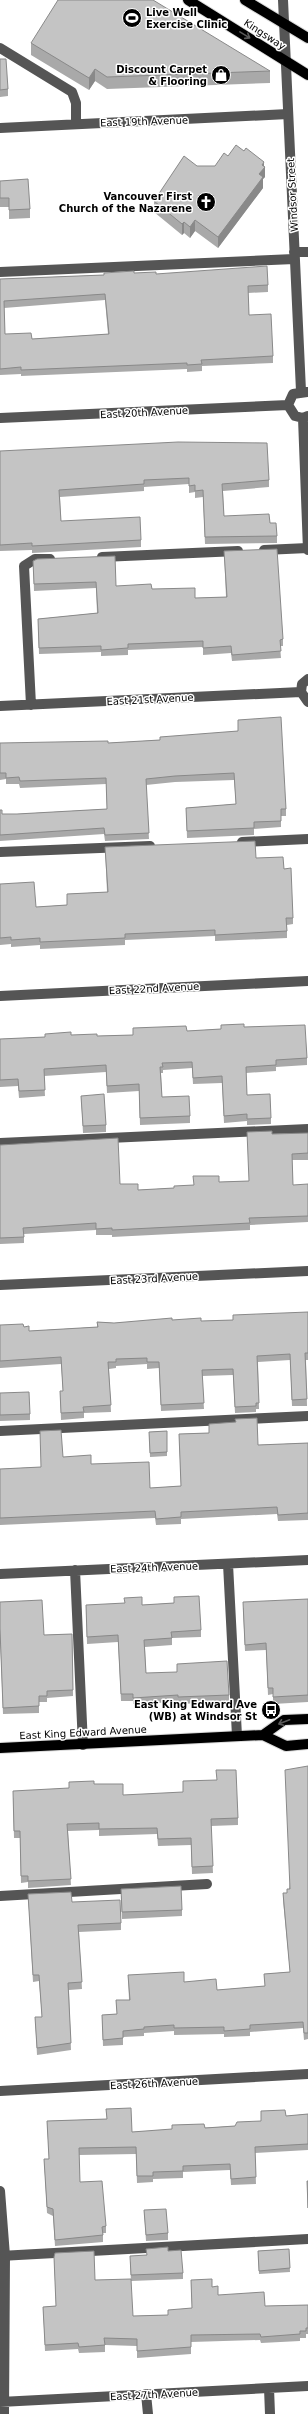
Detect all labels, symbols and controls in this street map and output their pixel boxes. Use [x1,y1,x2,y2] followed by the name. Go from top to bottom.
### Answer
[121,7,143,29] sports icon: Live Well Exercise Clinic
[146,7,227,30] place label: Live Well Exercise Clinic
[242,17,288,52] street label: Kingsway
[239,31,250,39] one-way arrow
[116,64,207,87] place label: Discount Carpet & Flooring
[210,64,232,86] shop icon: Discount Carpet & Flooring
[100,114,188,129] street label: East 19th Avenue
[285,158,300,232] street label: Windsor Street
[59,191,192,214] place label: Vancouver First Church of the Nazarene
[195,191,217,213] church icon: Vancouver First Church of the Nazarene
[100,405,188,420] street label: East 20th Avenue
[106,692,194,707] street label: East 21st Avenue
[109,981,200,996] street label: East 22nd Avenue
[110,1271,198,1286] street label: East 23rd Avenue
[110,1560,198,1575] street label: East 24th Avenue
[134,1699,257,1722] place label: East King Edward Ave (WB) at Windsor St
[260,1699,282,1721] bus stop icon: East King Edward Ave (WB) at Windsor St
[278,1719,290,1727] one-way arrow
[19,1724,147,1741] street label: East King Edward Avenue
[110,2076,198,2091] street label: East 26th Avenue
[110,2387,198,2402] street label: East 27th Avenue

